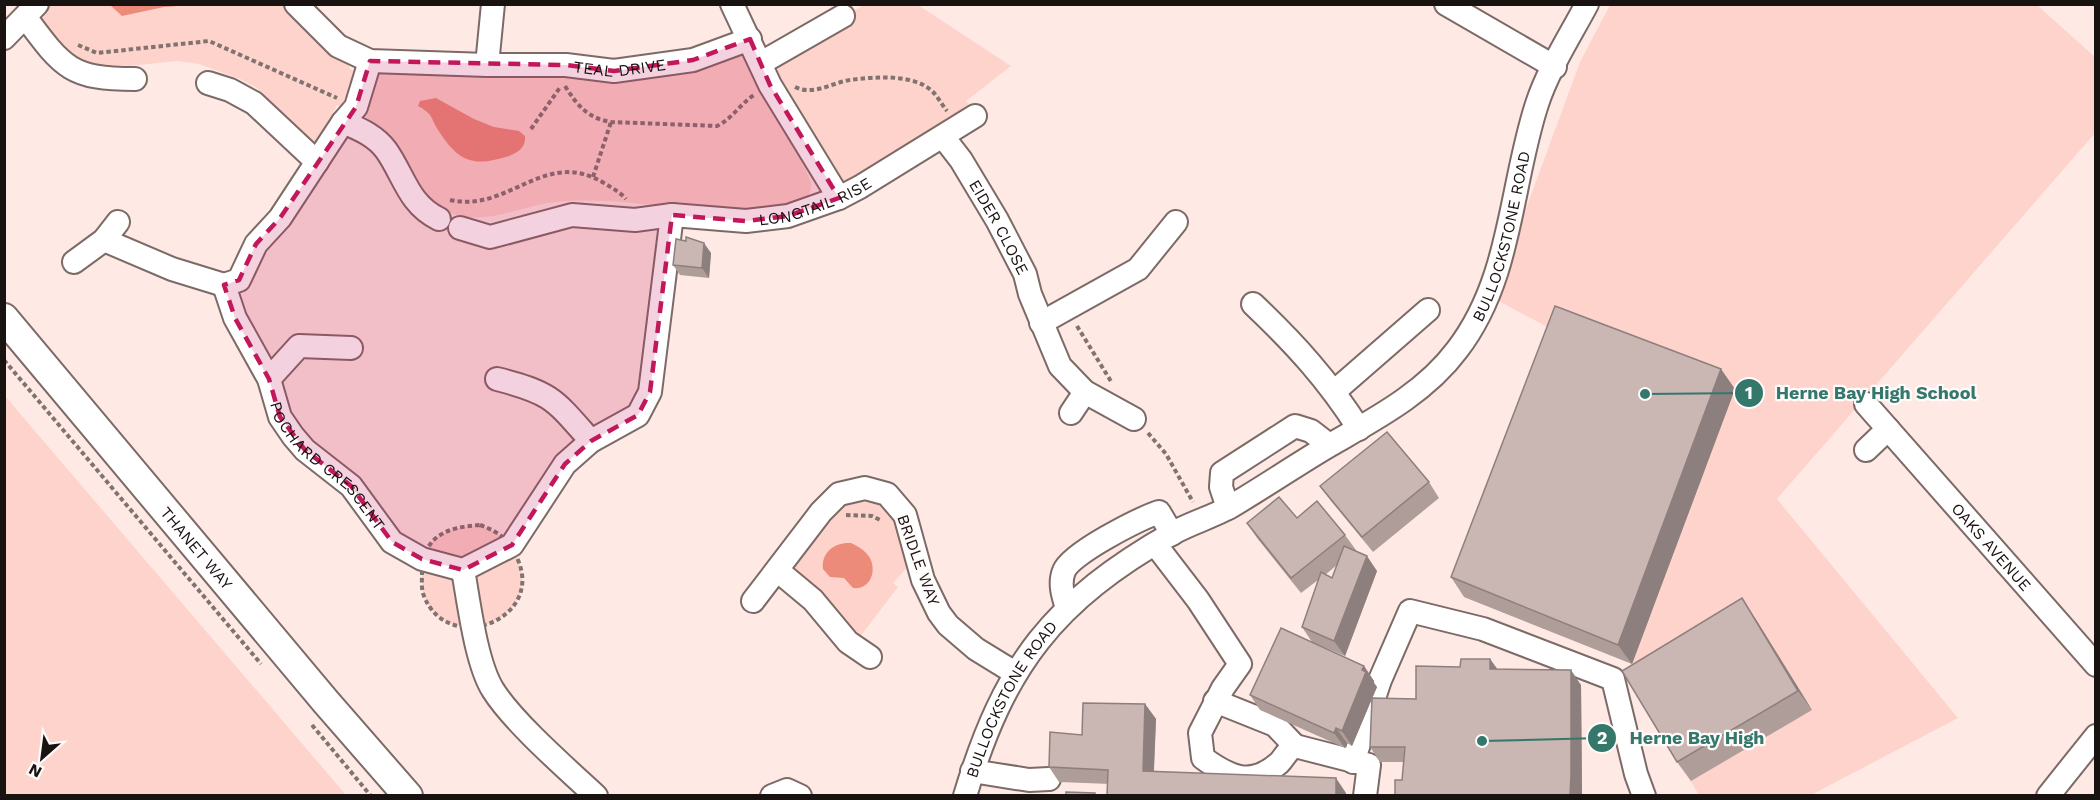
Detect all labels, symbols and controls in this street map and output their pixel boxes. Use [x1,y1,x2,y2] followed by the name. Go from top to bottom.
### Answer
[573,55,667,81] street label: TEAL DRIVE
[1468,149,1534,325] street label: BULLOCKSTONE ROAD
[758,174,875,229] street label: LONGTAIL RISE
[965,176,1033,278] street label: EIDER CLOSE
[1734,375,1989,411] callout: Herne Bay High School
[1745,382,1753,403] text: 1
[1776,382,1976,403] text: Herne Bay High School
[266,399,389,534] street label: POCHARD CRESCENT
[1947,499,2035,595] street label: OAKS AVENUE
[156,503,236,593] street label: THANET WAY
[893,512,944,608] street label: BRIDLE WAY
[962,617,1061,780] street label: BULLOCKSTONE ROAD
[1587,720,1777,756] callout: Herne Bay High
[1597,727,1607,748] text: 2
[1629,727,1765,748] text: Herne Bay High
[12,728,72,788] north arrow
[25,760,45,782] text: N

